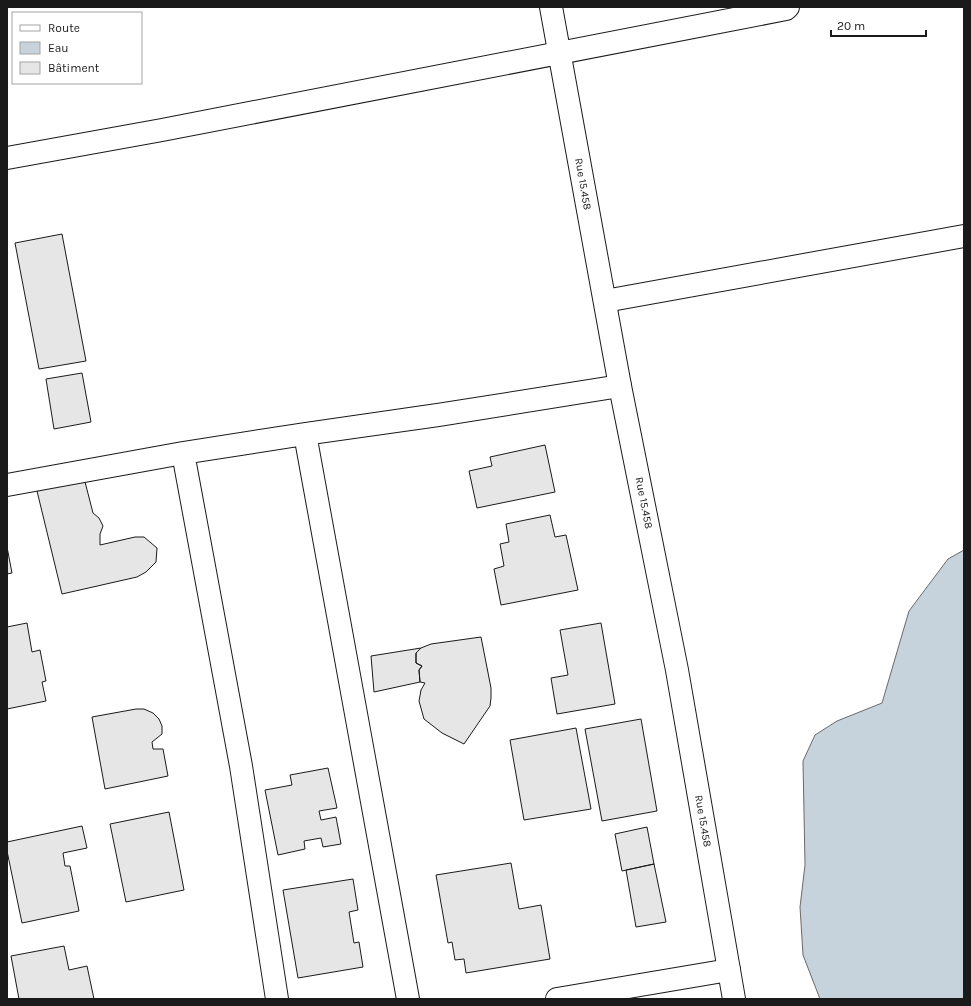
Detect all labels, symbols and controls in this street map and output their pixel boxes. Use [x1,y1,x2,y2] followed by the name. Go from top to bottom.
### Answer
[12,12,142,84] legend
[831,12,926,38] scale bar
[837,19,865,33] text: 20 m
[48,21,80,35] text: Route
[48,41,69,55] text: Eau
[48,61,100,75] text: Bâtiment
[572,157,594,211] street label: Rue 15.458
[633,476,655,530] street label: Rue 15.458
[692,794,714,848] street label: Rue 15.458

